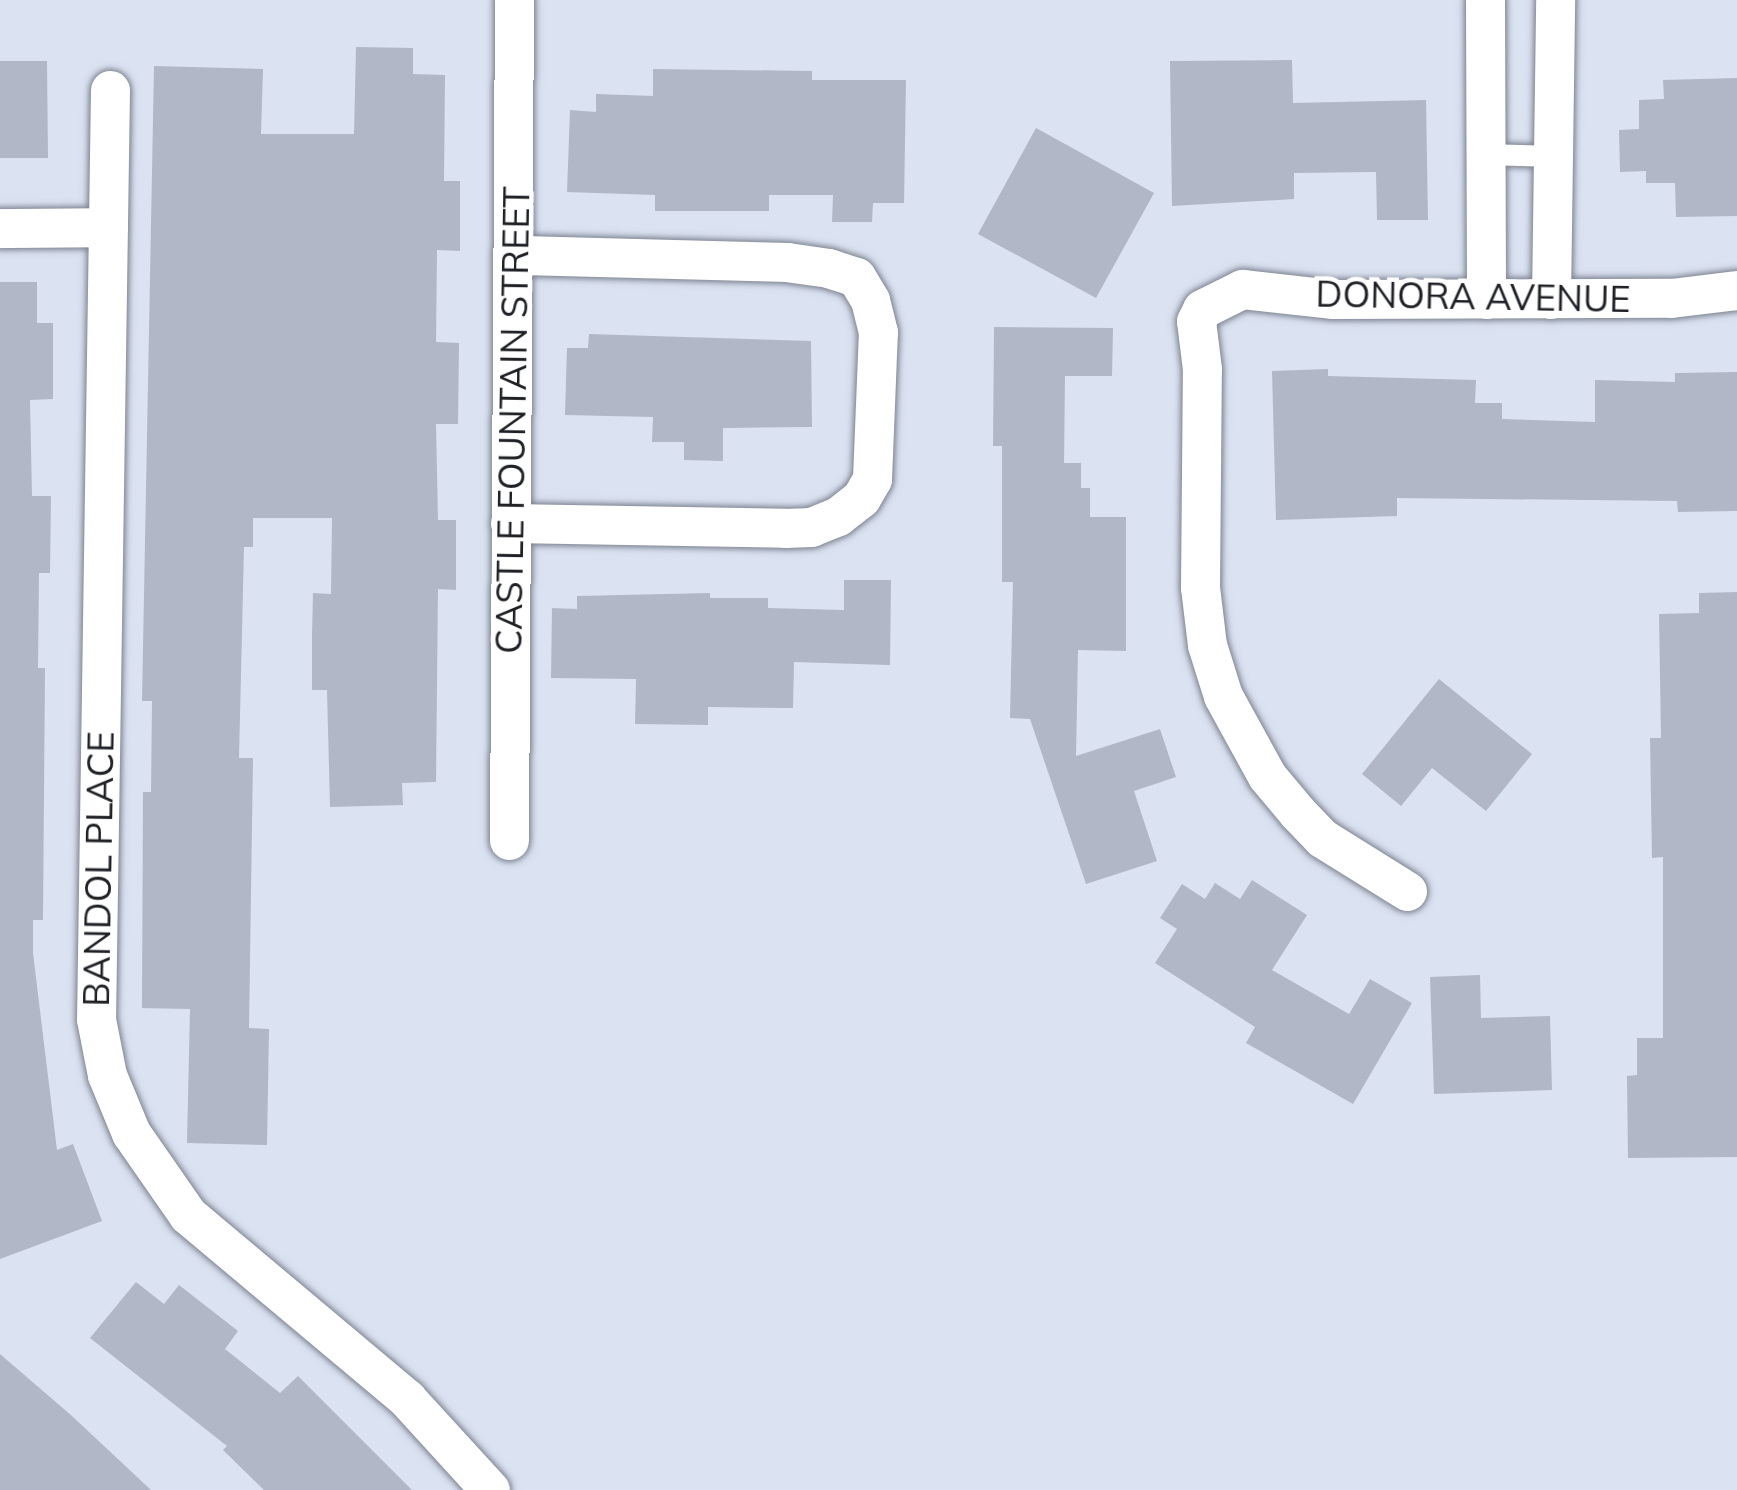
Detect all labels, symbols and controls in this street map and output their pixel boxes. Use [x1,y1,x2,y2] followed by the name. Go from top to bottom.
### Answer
[486,186,538,654] street label: CASTLE FOUNTAIN STREET
[1315,272,1631,320] street label: DONORA AVENUE
[74,731,122,1007] street label: BANDOL PLACE

